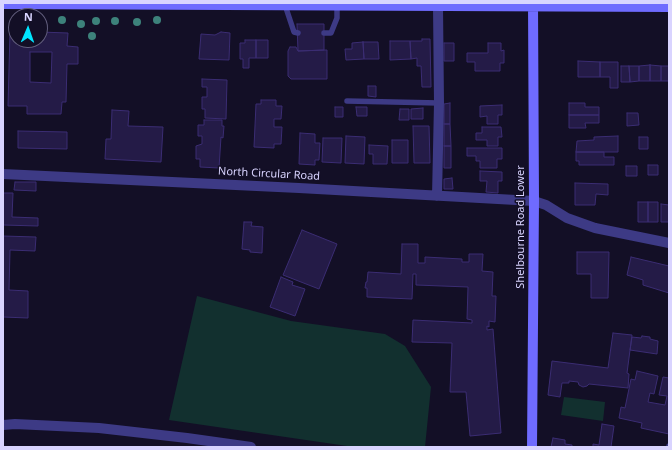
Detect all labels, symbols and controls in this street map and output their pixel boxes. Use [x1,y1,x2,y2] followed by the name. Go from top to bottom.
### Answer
[8,8,48,48] north arrow
[24,9,33,24] text: N
[218,165,320,183] street label: North Circular Road
[514,165,528,289] street label: Shelbourne Road Lower

